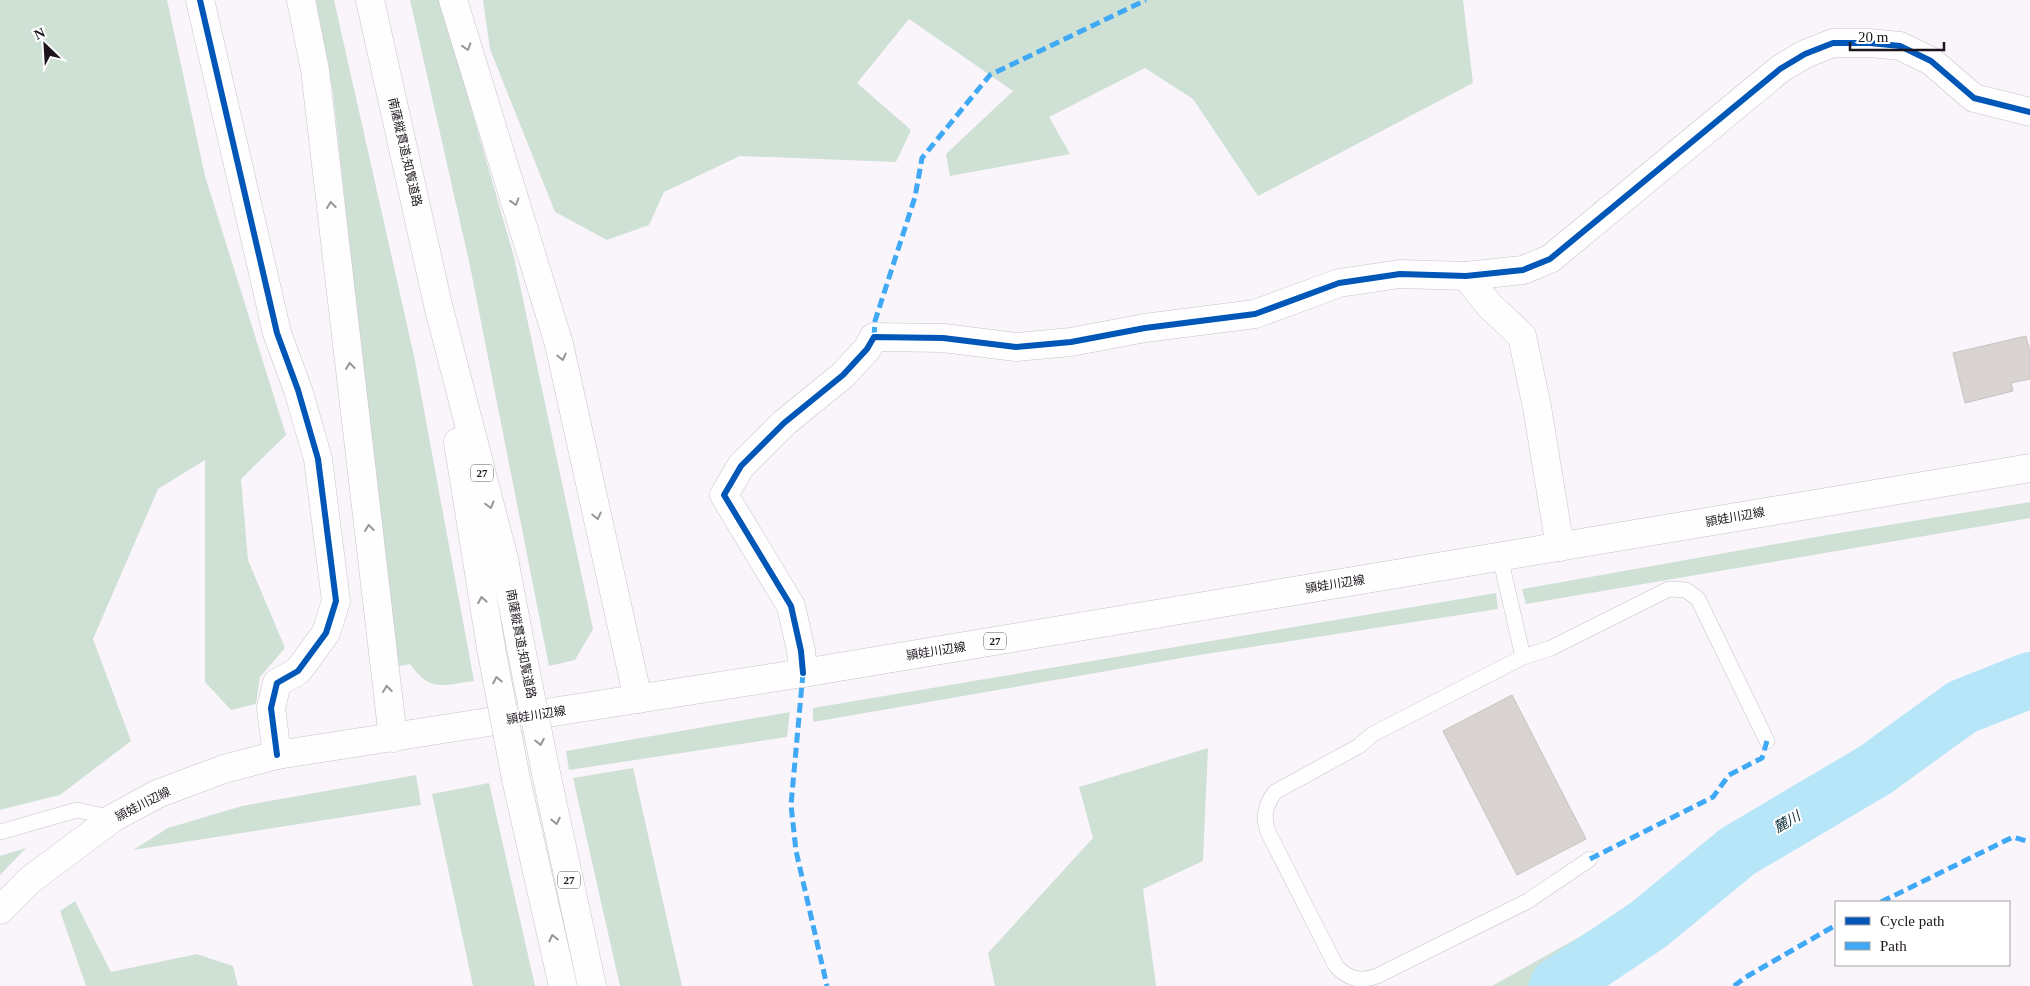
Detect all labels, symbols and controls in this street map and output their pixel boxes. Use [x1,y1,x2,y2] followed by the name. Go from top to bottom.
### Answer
[20,20,70,70] north arrow
[1850,20,1944,52] scale bar
[32,25,47,43] text: N
[1858,29,1889,45] text: 20 m
[461,42,471,50] one-way arrow
[386,96,424,208] street label: 南薩縦貫道;知覧道路
[509,197,519,206] one-way arrow
[326,201,337,209] one-way arrow
[556,353,566,362] one-way arrow
[345,362,356,370] one-way arrow
[471,464,493,482] road number: 27
[484,500,495,509] one-way arrow
[1704,505,1766,529] street label: 頴娃川辺線
[591,512,602,520] one-way arrow
[364,523,375,531] one-way arrow
[1304,572,1366,596] street label: 頴娃川辺線
[504,588,538,700] street label: 南薩縦貫道;知覧道路
[478,596,488,604] one-way arrow
[984,632,1006,649] road number: 27
[905,639,967,663] street label: 頴娃川辺線
[492,675,503,684] one-way arrow
[382,685,393,693] one-way arrow
[505,703,567,727] street label: 頴娃川辺線
[534,738,545,747] one-way arrow
[113,784,173,824] street label: 頴娃川辺線
[1771,808,1805,835] water label: 麓川
[550,816,561,825] one-way arrow
[558,872,580,888] road number: 27
[1835,901,2010,966] legend
[1880,913,1945,929] text: Cycle path
[548,934,559,943] one-way arrow
[1880,938,1907,954] text: Path

